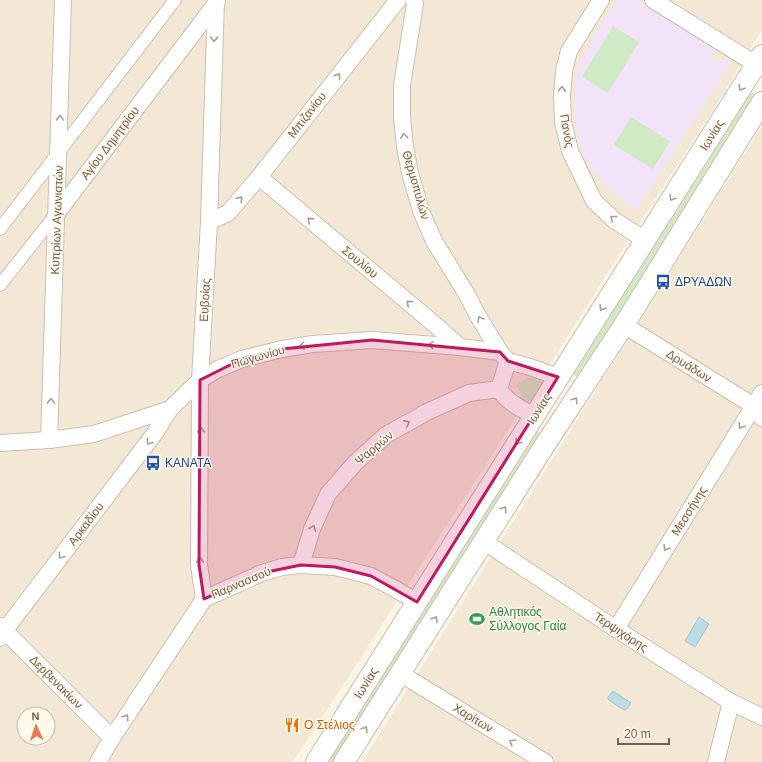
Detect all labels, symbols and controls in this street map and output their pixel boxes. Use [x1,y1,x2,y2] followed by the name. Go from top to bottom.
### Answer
[210,36,219,42] one-way arrow
[334,74,341,81] one-way arrow
[738,84,746,91] one-way arrow
[558,86,567,92] one-way arrow
[285,89,329,141] street label: Μπιζανίου
[78,104,142,182] street label: Αγίου Δημητρίου
[557,113,577,149] street label: Πανός
[56,115,64,121] one-way arrow
[697,117,727,153] street label: Ιωνίας
[400,133,409,139] one-way arrow
[399,149,433,221] street label: Θερμοπυλών
[48,165,66,275] street label: Κυπρίων Αγωνιστών
[669,194,676,201] one-way arrow
[235,197,242,204] one-way arrow
[610,216,618,223] one-way arrow
[307,217,315,224] one-way arrow
[339,243,381,281] street label: Σουλίου
[654,273,672,291] bus stop icon: ΔΡΥΑΔΩΝ
[675,275,732,289] place label: ΔΡΥΑΔΩΝ
[197,278,213,322] street label: Ευβοίας
[407,301,414,308] one-way arrow
[600,304,607,311] one-way arrow
[477,316,484,323] one-way arrow
[298,341,305,350] one-way arrow
[428,341,434,350] one-way arrow
[229,343,287,371] street label: Πωγωνίου
[664,347,714,385] street label: Δρυάδων
[524,391,554,427] street label: Ιωνίας
[570,397,578,404] one-way arrow
[46,398,55,404] one-way arrow
[403,420,410,427] one-way arrow
[739,422,746,429] one-way arrow
[197,427,205,433] one-way arrow
[352,428,396,468] street label: Ψαρρών
[147,437,154,444] one-way arrow
[515,438,523,445] one-way arrow
[144,454,162,472] bus stop icon: ΚΑΝΑΤΑ
[165,456,211,470] place label: ΚΑΝΑΤΑ
[668,484,710,538] street label: Μεσσήνης
[65,500,107,548] street label: Αρκαδίου
[499,506,507,513] one-way arrow
[308,524,316,532] one-way arrow
[663,544,670,551] one-way arrow
[59,552,66,559] one-way arrow
[196,557,204,563] one-way arrow
[209,564,273,602] street label: Παρνασσού
[489,605,566,633] place label: Αθλητικός Σύλλογος Γαία
[591,609,651,655] street label: Τερψιχόρης
[468,610,486,628] sports icon: Αθλητικός Σύλλογος Γαία
[430,616,437,623] one-way arrow
[27,653,85,711] street label: Δερβενακίων
[351,665,381,701] street label: Ιωνίας
[450,701,496,735] street label: Χαρίτων
[16,706,56,746] north arrow
[31,710,40,722] text: N
[121,714,129,721] one-way arrow
[283,716,301,734] restaurant icon: Ο Στέλιος
[304,718,355,732] place label: Ο Στέλιος
[618,720,669,746] scale bar
[360,726,368,733] one-way arrow
[624,727,651,741] text: 20 m
[509,739,516,746] one-way arrow

